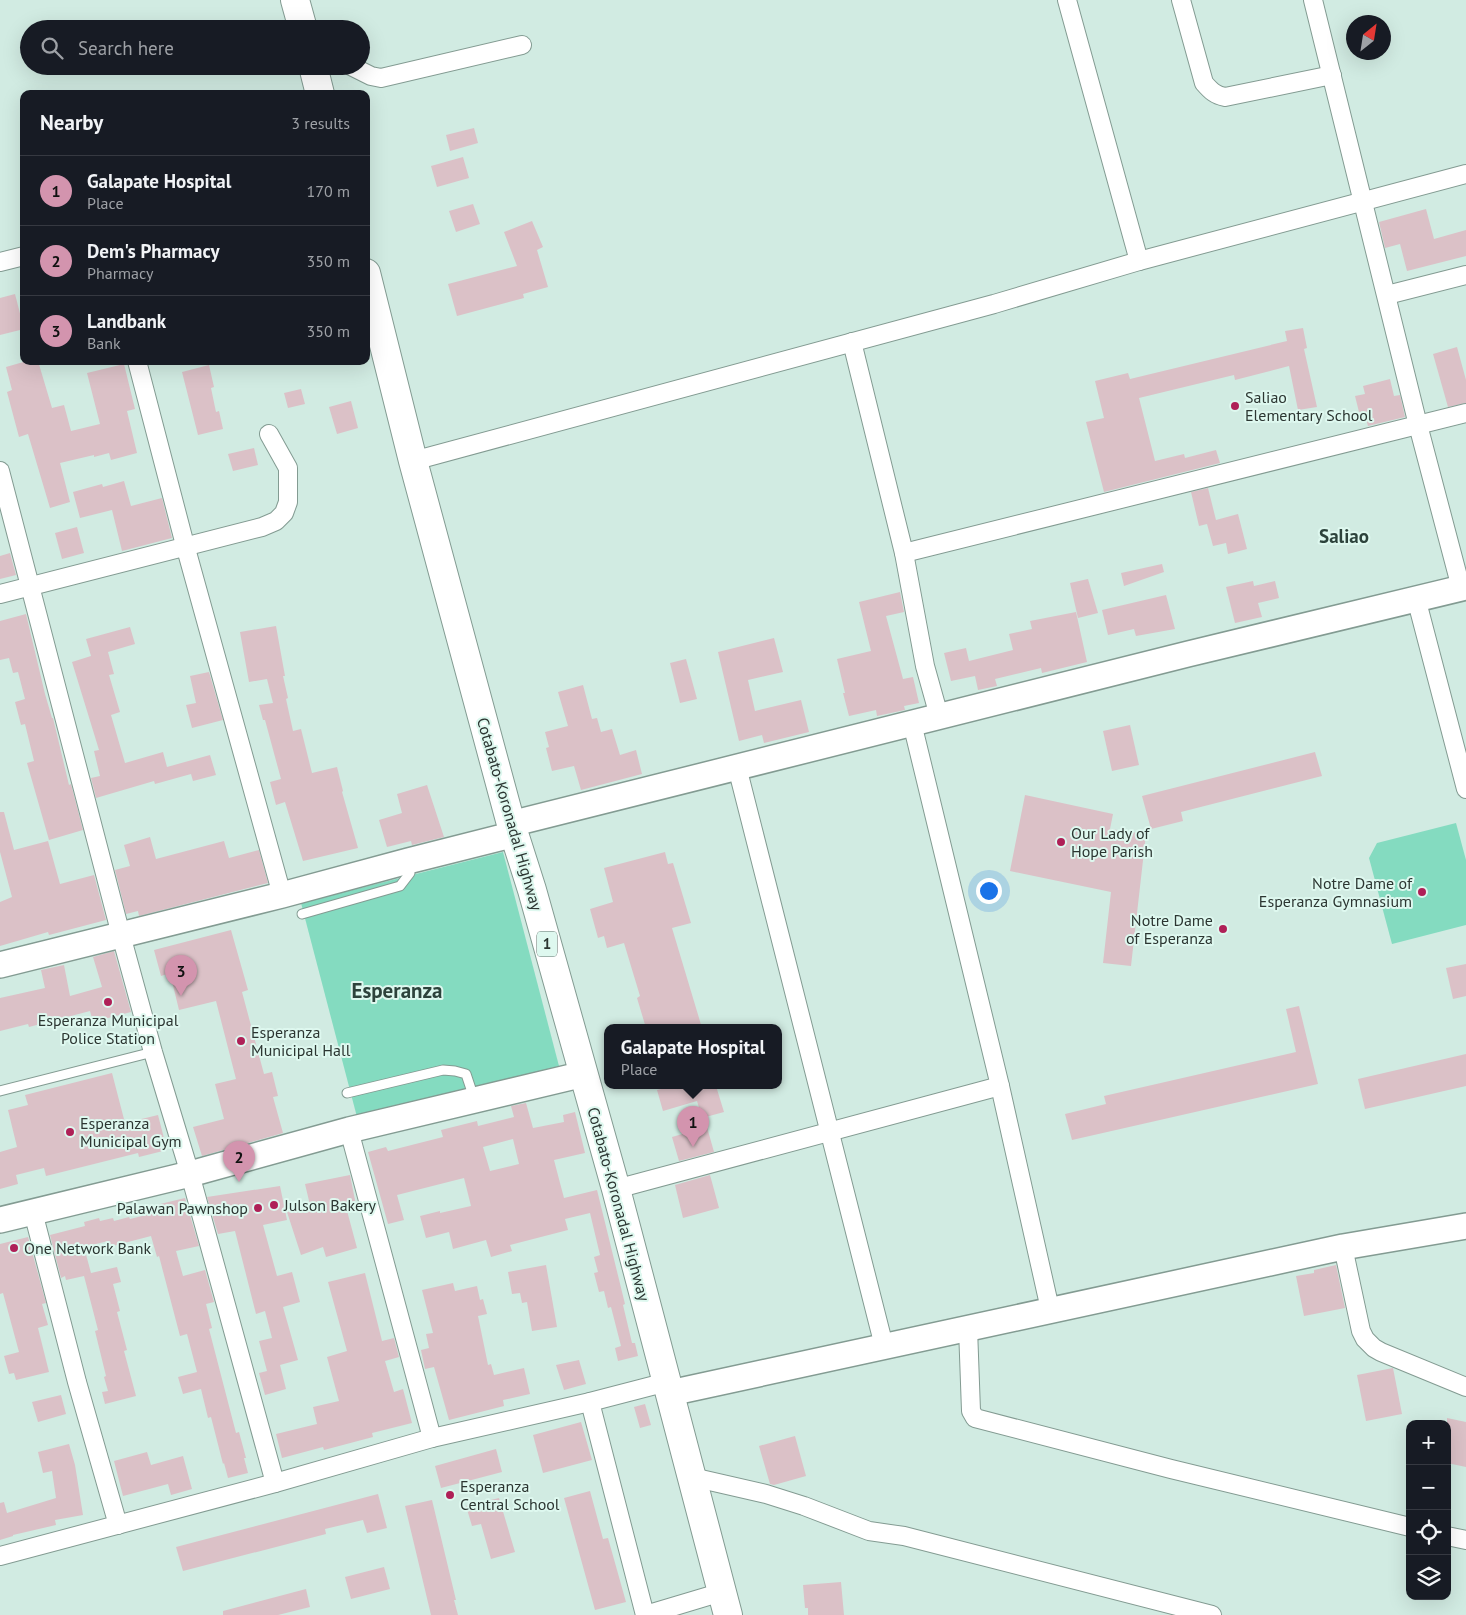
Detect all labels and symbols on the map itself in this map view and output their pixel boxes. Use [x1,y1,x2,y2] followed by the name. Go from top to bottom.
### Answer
[1346,15,1391,60] north arrow
[1245,387,1373,425] place label: Saliao Elementary School
[1229,400,1241,412] marker: Saliao Elementary School
[1319,524,1369,548] district label: Saliao
[473,715,547,913] street label: Cotabato-Koronadal Highway
[1071,823,1153,861] place label: Our Lady of Hope Parish
[1055,836,1067,848] marker: Our Lady of Hope Parish
[1259,873,1413,911] place label: Notre Dame of Esperanza Gymnasium
[976,878,1002,904] your location
[1416,886,1428,898] marker: Notre Dame of Esperanza Gymnasium
[1126,910,1213,948] place label: Notre Dame of Esperanza
[1217,923,1229,935] marker: Notre Dame of Esperanza
[537,932,557,956] road number: 1
[165,955,197,996] pin: 3
[351,977,443,1004] district label: Esperanza
[102,996,114,1008] marker: Esperanza Municipal Police Station
[38,1010,179,1048] place label: Esperanza Municipal Police Station
[251,1022,351,1060] place label: Esperanza Municipal Hall
[235,1035,247,1047] marker: Esperanza Municipal Hall
[583,1105,655,1304] street label: Cotabato-Koronadal Highway
[677,1106,709,1147] pin: 1
[80,1113,182,1151] place label: Esperanza Municipal Gym
[64,1126,76,1138] marker: Esperanza Municipal Gym
[223,1141,255,1182] pin: 2
[283,1195,377,1215] place label: Julson Bakery
[117,1198,248,1218] place label: Palawan Pawnshop
[268,1199,280,1211] marker: Julson Bakery
[252,1202,264,1214] marker: Palawan Pawnshop
[24,1238,152,1258] place label: One Network Bank
[8,1242,20,1254] marker: One Network Bank
[460,1476,560,1514] place label: Esperanza Central School
[444,1489,456,1501] marker: Esperanza Central School

